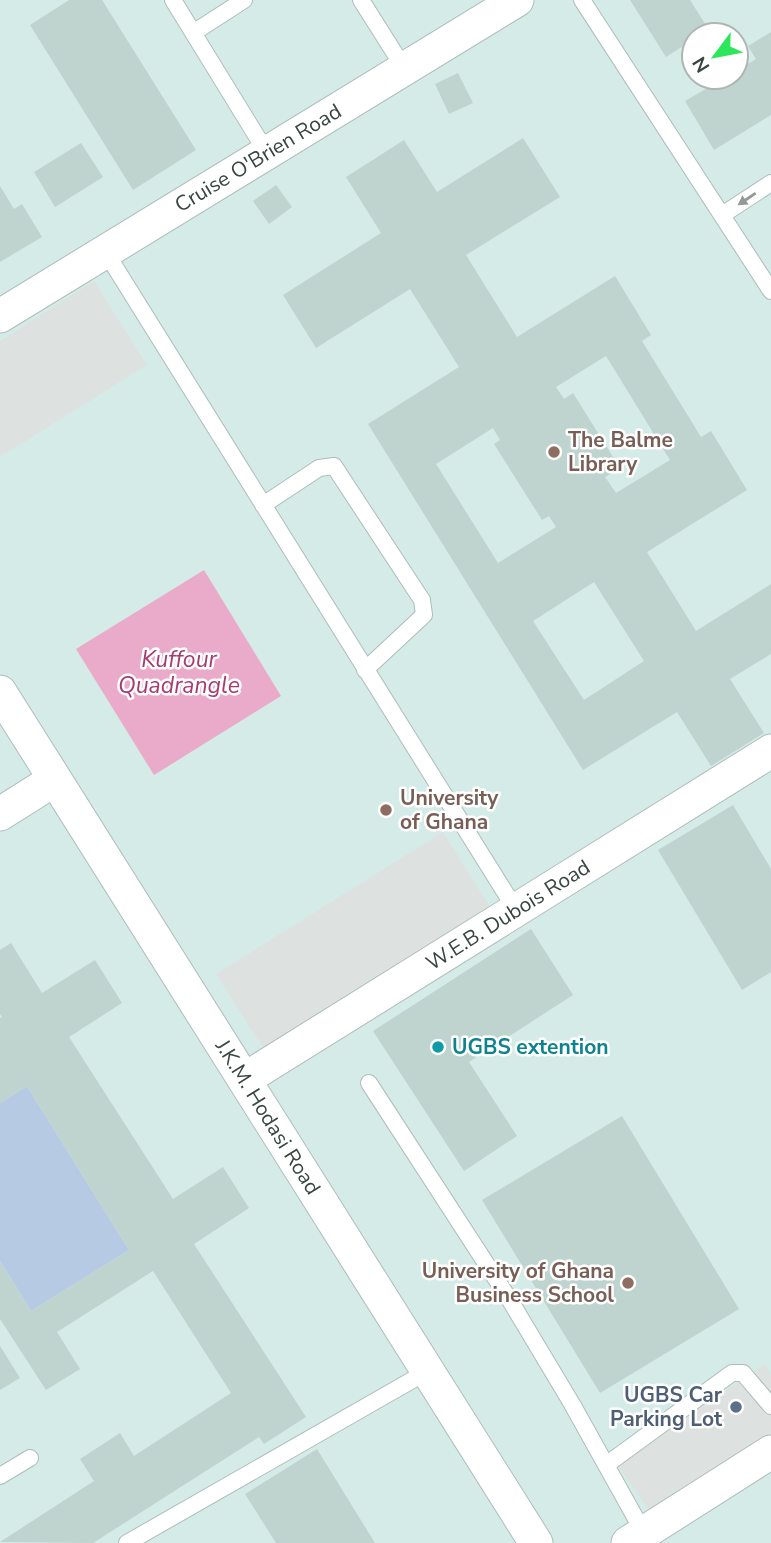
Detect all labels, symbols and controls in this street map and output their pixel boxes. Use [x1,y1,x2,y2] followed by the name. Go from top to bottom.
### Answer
[680,21,750,91] north arrow
[687,52,716,77] text: N
[169,97,347,219] street label: Cruise O'Brien Road
[737,192,756,205] one-way arrow
[568,426,673,478] place label: The Balme Library
[546,444,562,460] marker: The Balme Library
[118,644,240,701] water label: Kuffour Quadrangle
[400,784,499,836] place label: University of Ghana
[378,802,394,818] marker: University of Ghana
[421,853,595,977] street label: W.E.B. Dubois Road
[208,1033,327,1200] street label: J.K.M. Hodasi Road
[452,1033,609,1061] place label: UGBS extention
[430,1039,446,1055] marker: UGBS extention
[422,1257,614,1309] place label: University of Ghana Business School
[620,1275,636,1291] marker: University of Ghana Business School
[610,1381,723,1433] place label: UGBS Car Parking Lot
[728,1399,744,1415] marker: UGBS Car Parking Lot

